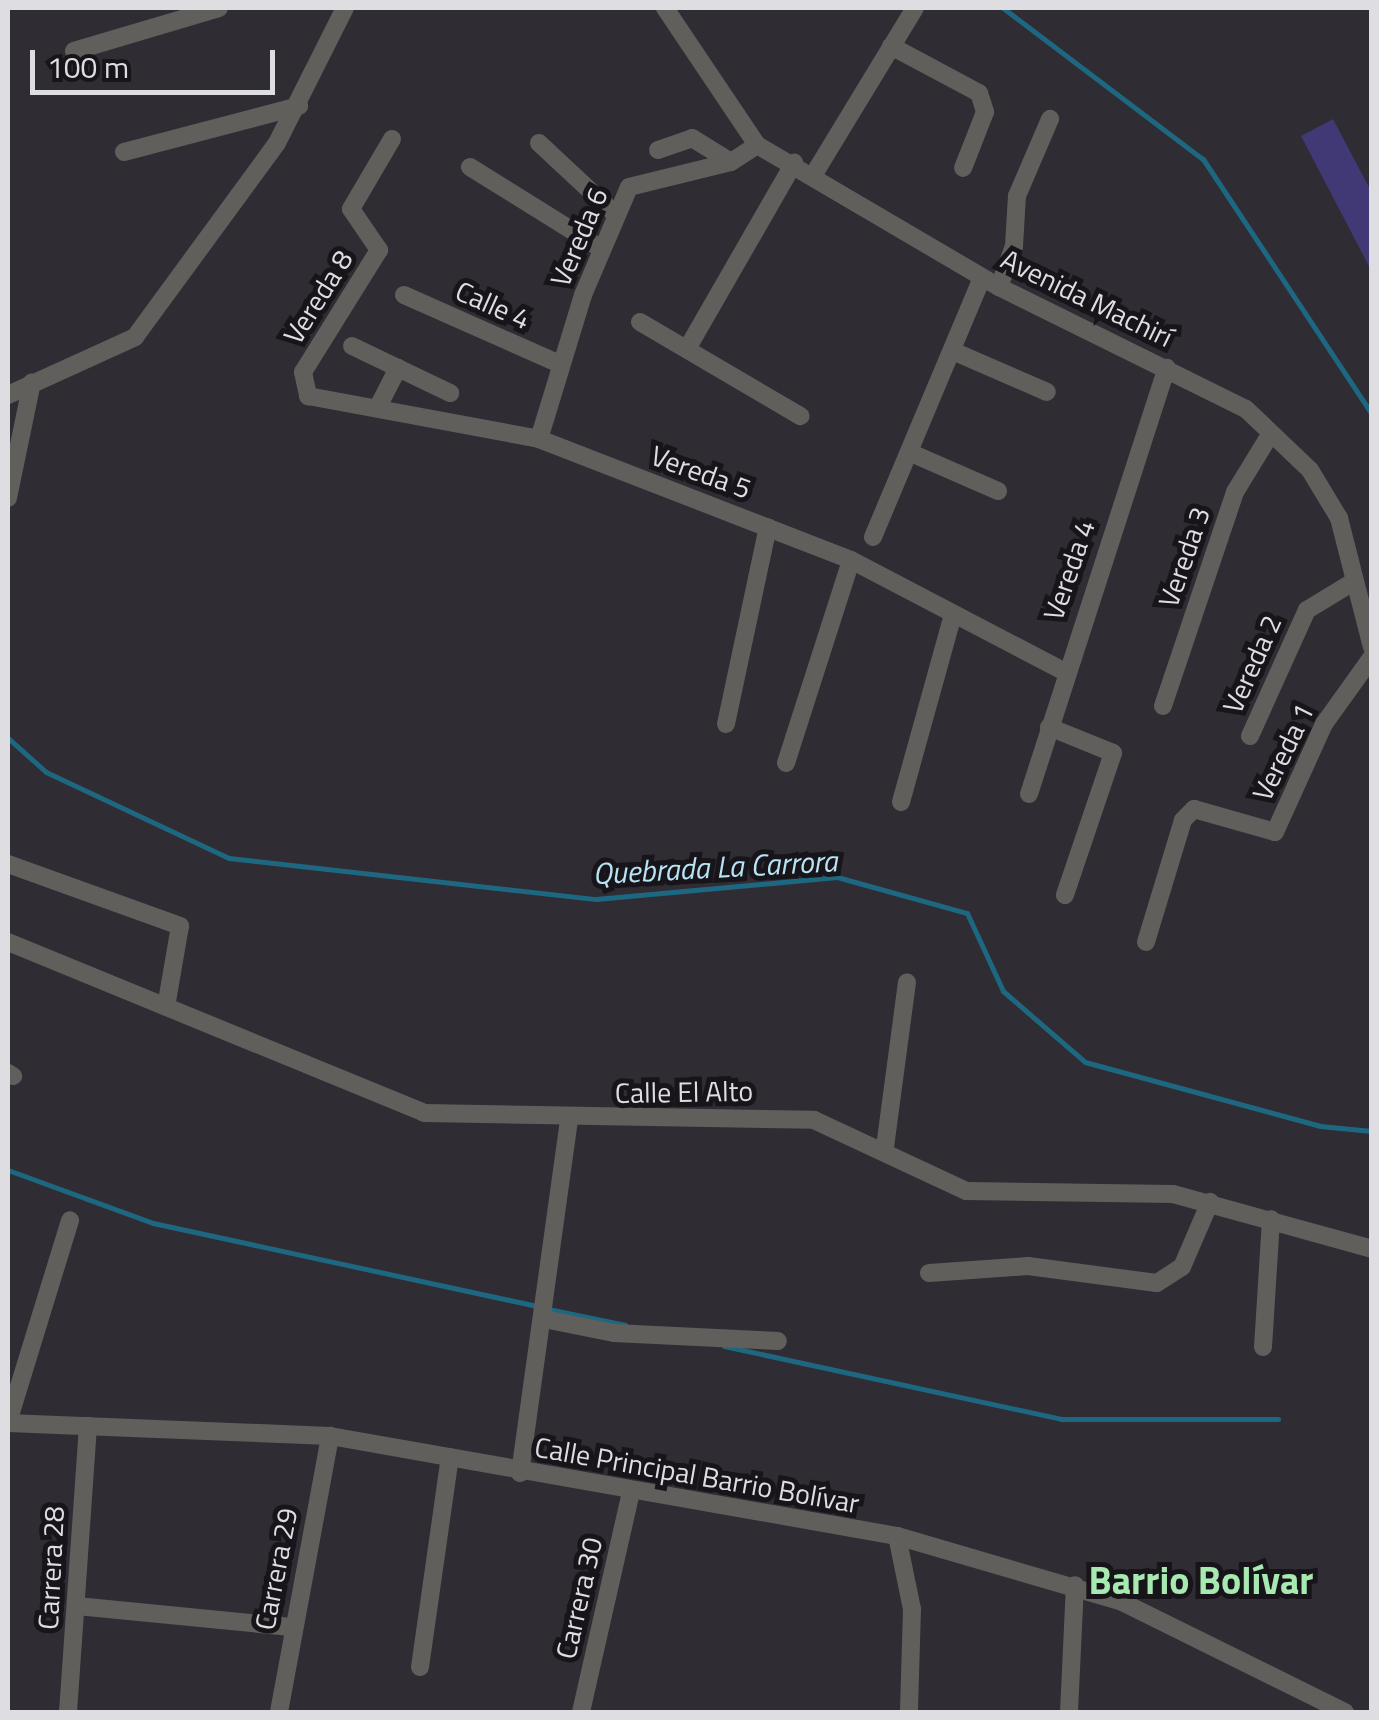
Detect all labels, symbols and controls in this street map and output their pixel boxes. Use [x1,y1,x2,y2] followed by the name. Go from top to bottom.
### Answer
[35,30,280,92] scale bar
[47,44,129,90] text: 100 m
[543,183,615,291] street label: Vereda 6
[996,242,1178,354] street label: Avenida Machirí
[276,244,360,350] street label: Vereda 8
[450,274,536,336] street label: Calle 4
[646,438,756,506] street label: Vereda 5
[1151,502,1217,612] street label: Vereda 3
[1036,515,1102,625] street label: Vereda 4
[1216,610,1288,718] street label: Vereda 2
[1245,698,1321,806] street label: Vereda 1
[592,843,838,891] water label: Quebrada La Carrora
[615,1074,753,1110] street label: Calle El Alto
[532,1430,862,1520] street label: Calle Principal Barrio Bolívar
[31,1505,71,1631] street label: Carrera 28
[248,1505,304,1633] street label: Carrera 29
[549,1534,609,1662] street label: Carrera 30
[1089,1558,1313,1604] district label: Barrio Bolívar

